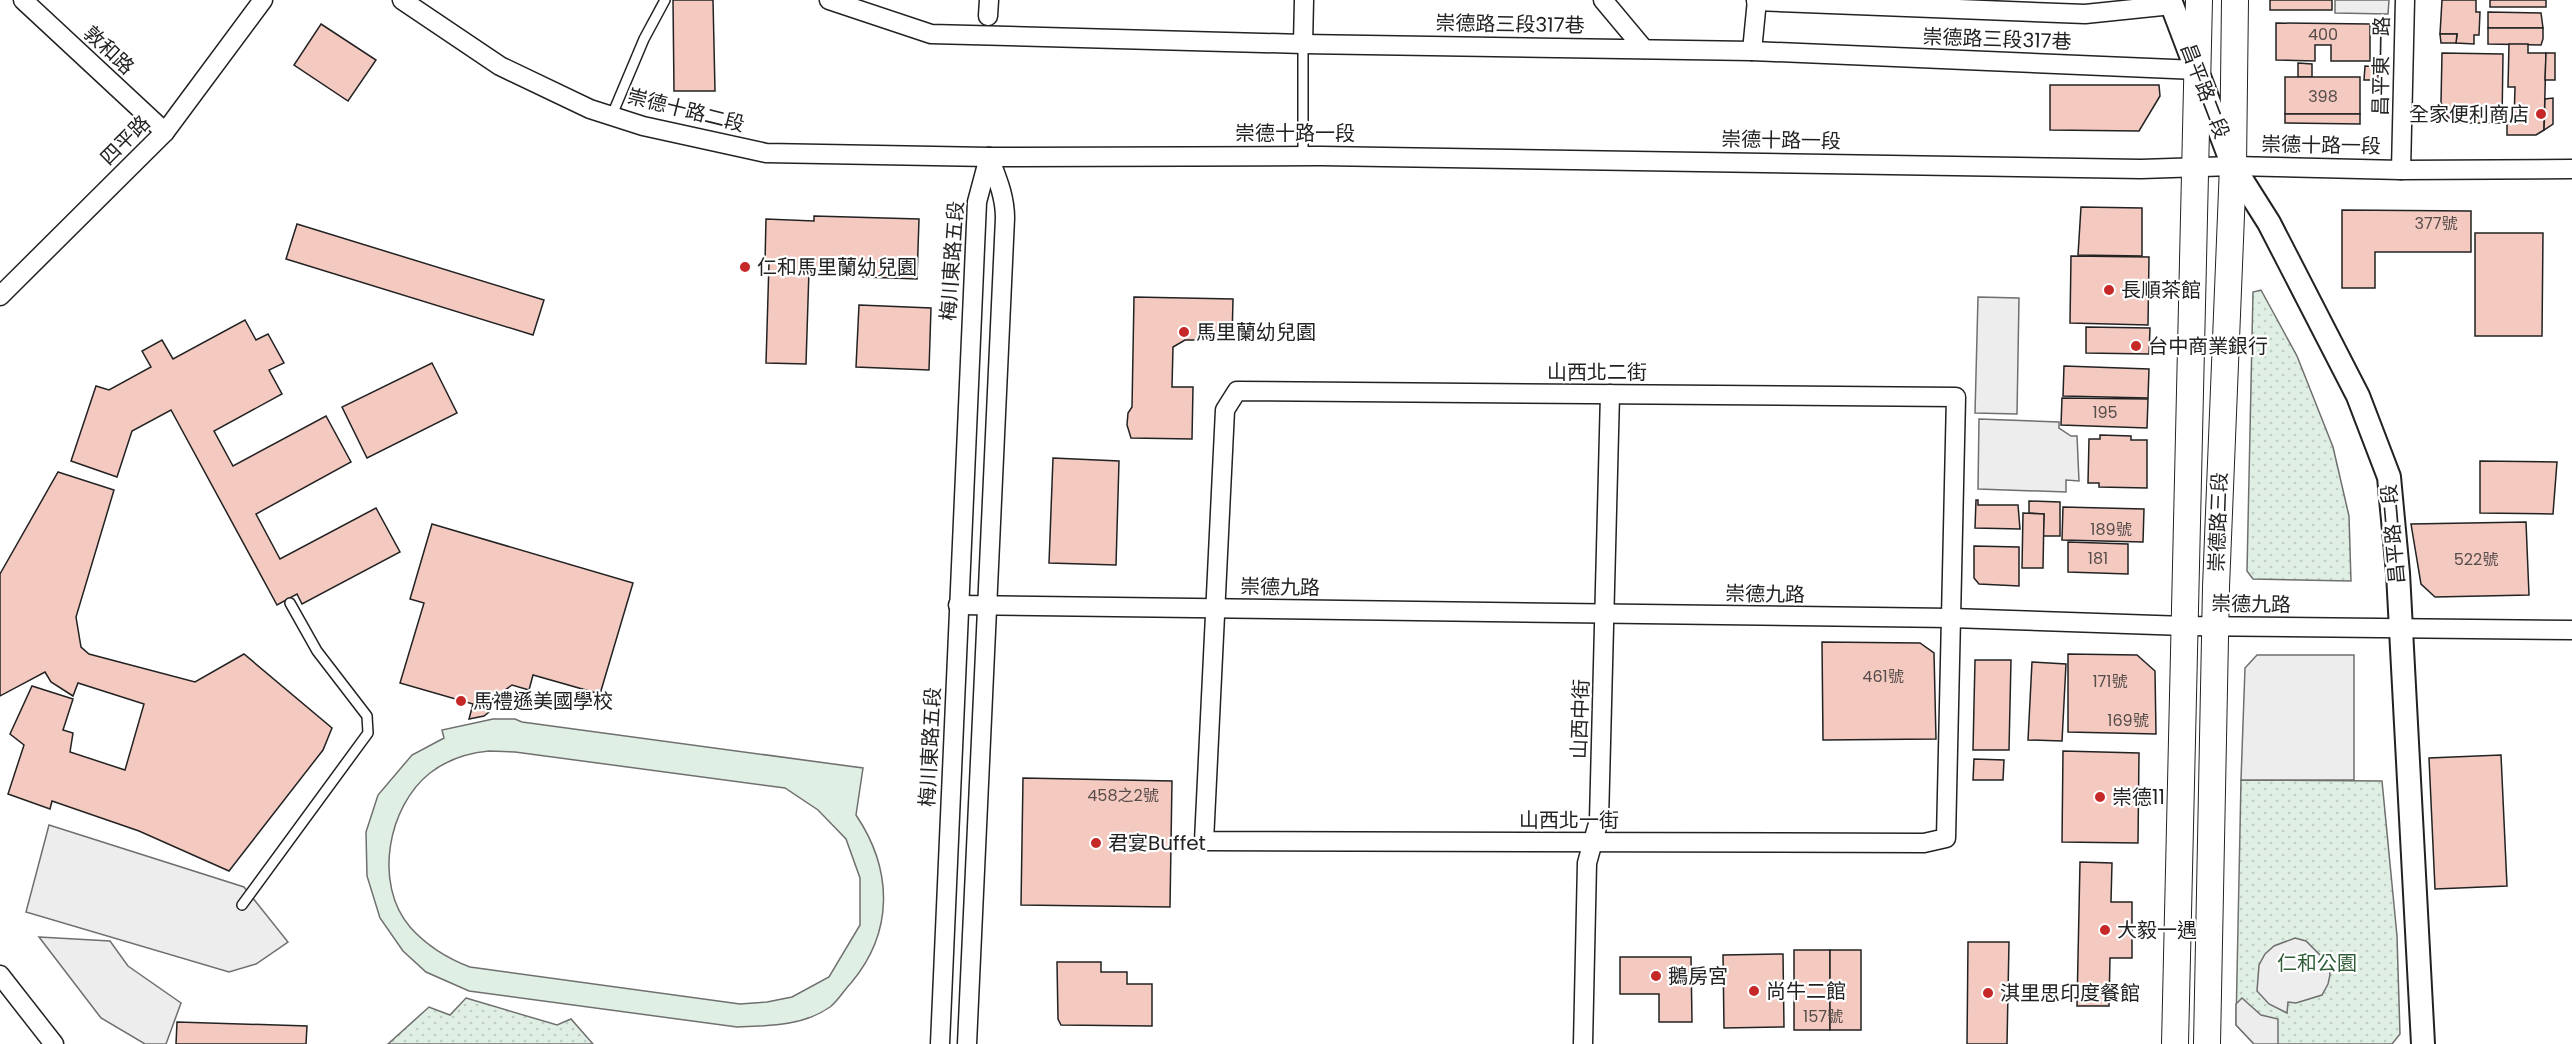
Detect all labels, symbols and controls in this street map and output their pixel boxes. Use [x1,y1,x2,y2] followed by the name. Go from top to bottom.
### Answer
[1435,9,1585,39] street label: 崇德路三段317巷
[2366,16,2396,116] street label: 昌平東一路
[78,19,140,81] street label: 敦和路
[1922,22,2072,56] street label: 崇德路三段317巷
[2308,23,2338,46] house number: 400
[2174,39,2236,143] street label: 昌平路二段
[624,82,748,138] street label: 崇德十路二段
[2308,85,2338,108] house number: 398
[2409,100,2529,128] place label: 全家便利商店
[2534,107,2548,121] marker: 全家便利商店
[94,109,156,171] street label: 四平路
[1235,119,1355,147] street label: 崇德十路一段
[1721,125,1841,155] street label: 崇德十路一段
[2261,130,2381,160] street label: 崇德十路一段
[934,200,970,322] street label: 梅川東路五段
[2415,212,2457,235] house number: 377號
[757,253,917,281] place label: 仁和馬里蘭幼兒園
[738,260,752,274] marker: 仁和馬里蘭幼兒園
[2121,276,2201,304] place label: 長順茶館
[2102,283,2116,297] marker: 長順茶館
[1196,318,1316,346] place label: 馬里蘭幼兒園
[1177,325,1191,339] marker: 馬里蘭幼兒園
[2148,332,2268,360] place label: 台中商業銀行
[2129,339,2143,353] marker: 台中商業銀行
[1547,358,1647,386] street label: 山西北二街
[2092,401,2118,424] house number: 195
[2202,472,2234,572] street label: 崇德路三段
[2375,483,2411,585] street label: 昌平路二段
[2090,518,2132,541] house number: 189號
[2088,547,2108,570] house number: 181
[2454,548,2498,571] house number: 522號
[1240,572,1320,602] street label: 崇德九路
[1725,579,1805,609] street label: 崇德九路
[2211,589,2291,619] street label: 崇德九路
[1862,665,1904,688] house number: 461號
[2093,670,2127,693] house number: 171號
[1565,679,1595,759] street label: 山西中街
[913,686,947,808] street label: 梅川東路五段
[473,687,613,715] place label: 馬禮遜美國學校
[454,694,468,708] marker: 馬禮遜美國學校
[2107,709,2149,732] house number: 169號
[2112,783,2165,811] place label: 崇德11
[1087,784,1159,807] house number: 458之2號
[2093,790,2107,804] marker: 崇德11
[1519,806,1619,834] street label: 山西北一街
[1108,829,1206,857] place label: 君宴Buffet
[1089,836,1103,850] marker: 君宴Buffet
[2117,916,2197,944] place label: 大毅一遇
[2098,923,2112,937] marker: 大毅一遇
[2277,949,2357,977] park label: 仁和公園
[1668,962,1728,990] place label: 鵝房宮
[1649,969,1663,983] marker: 鵝房宮
[1766,977,1846,1005] place label: 尚牛二館
[2000,979,2140,1007] place label: 淇里思印度餐館
[1747,984,1761,998] marker: 尚牛二館
[1981,986,1995,1000] marker: 淇里思印度餐館
[1803,1005,1843,1028] house number: 157號

